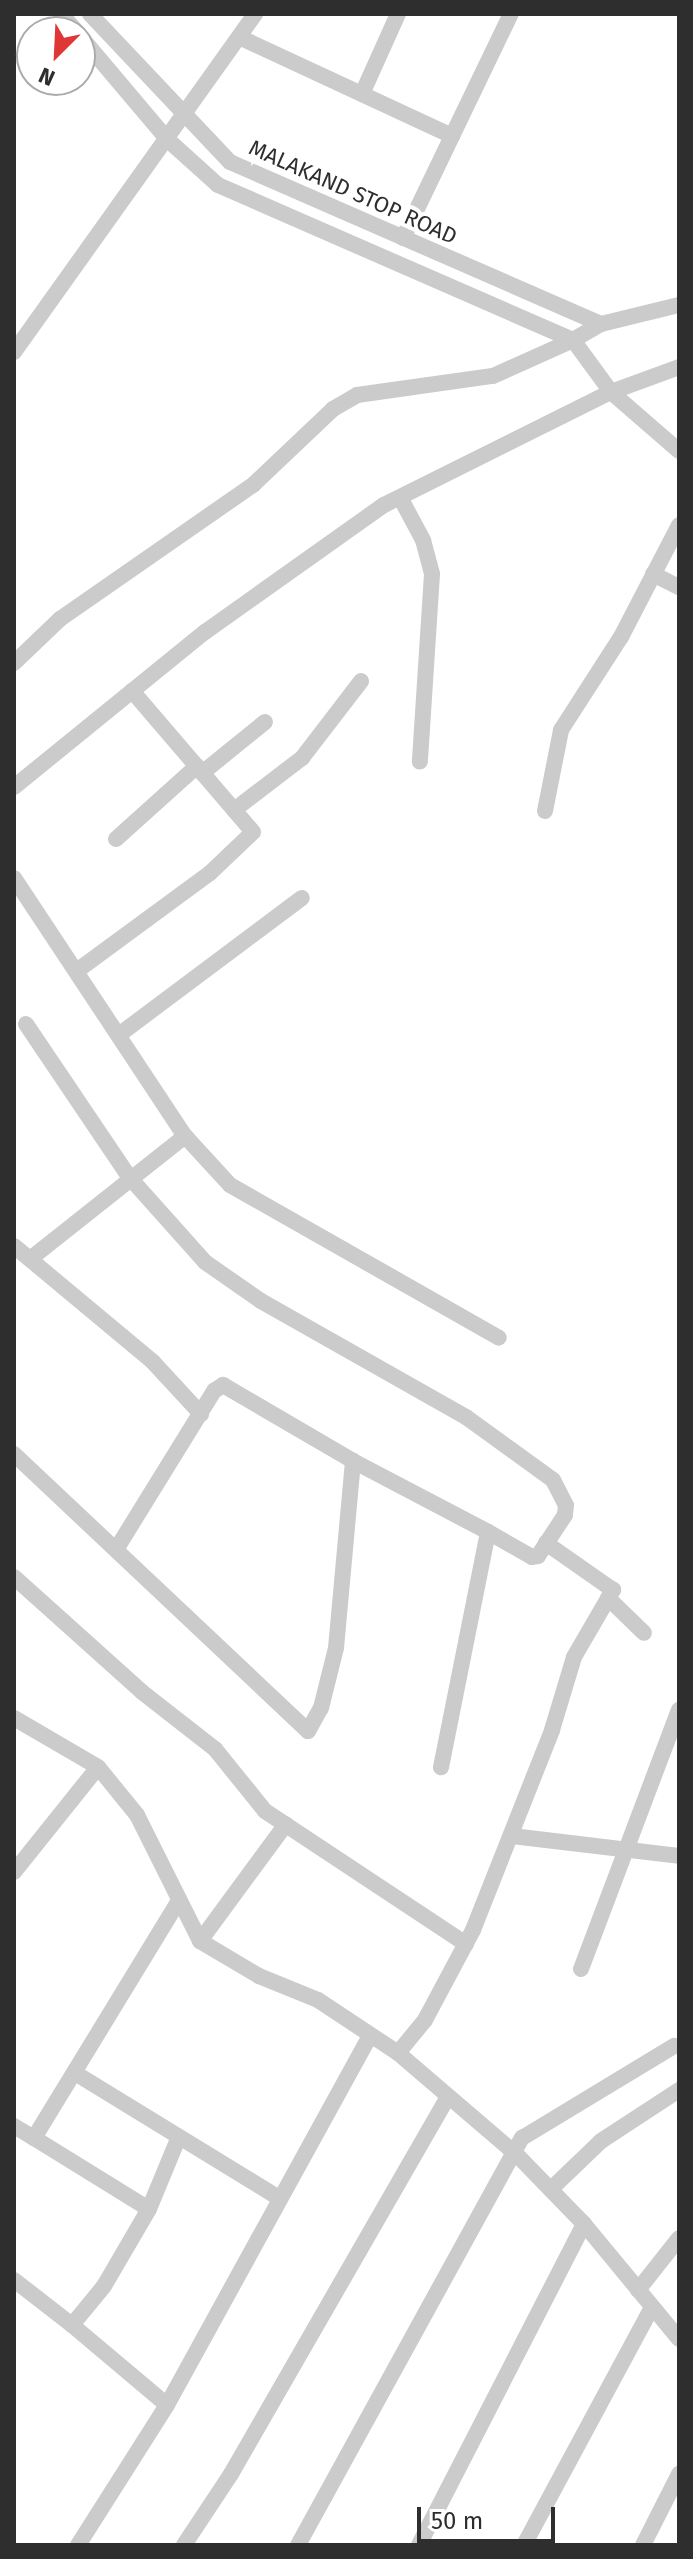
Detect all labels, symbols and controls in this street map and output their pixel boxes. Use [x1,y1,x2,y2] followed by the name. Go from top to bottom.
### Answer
[16,16,96,96] north arrow
[35,61,59,92] text: N
[245,134,461,250] street label: MALAKAND STOP ROAD
[421,2491,559,2541] scale bar
[431,2507,483,2535] text: 50 m

